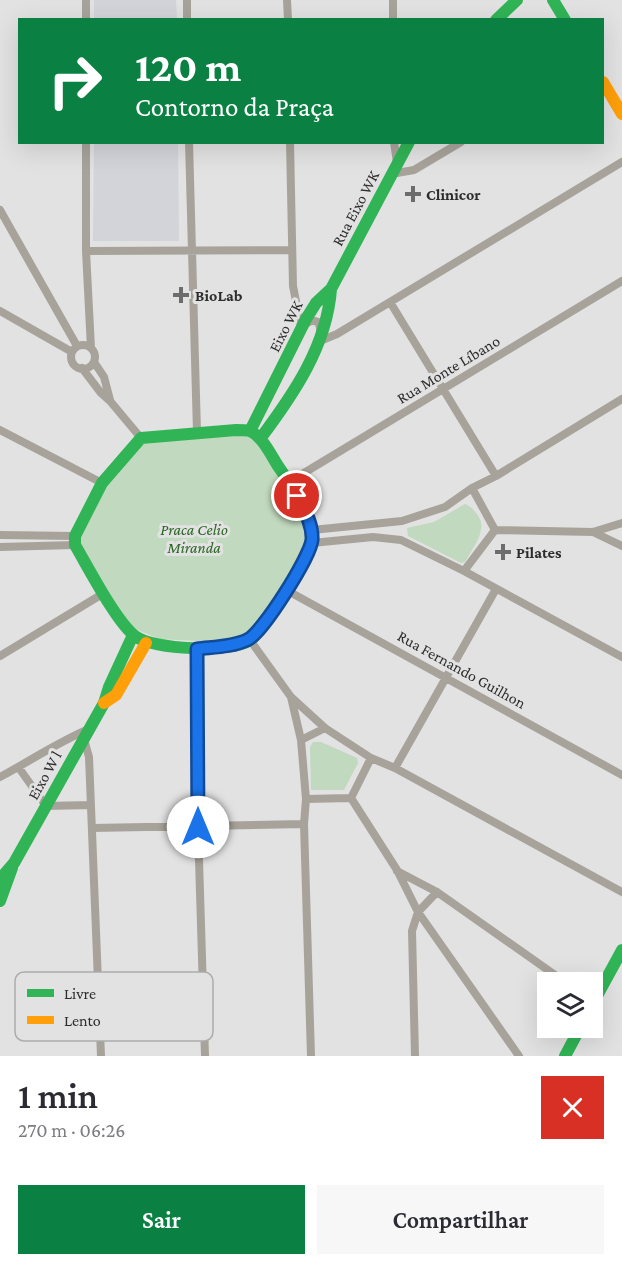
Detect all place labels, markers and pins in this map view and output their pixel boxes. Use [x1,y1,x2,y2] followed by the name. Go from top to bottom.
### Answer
[404,185,422,203] marker: Clinicor
[426,186,481,203] place label: Clinicor
[172,286,190,304] marker: BioLab
[195,287,243,304] place label: BioLab
[271,470,322,521] pin
[494,543,512,561] marker: Pilates
[516,544,562,561] place label: Pilates

